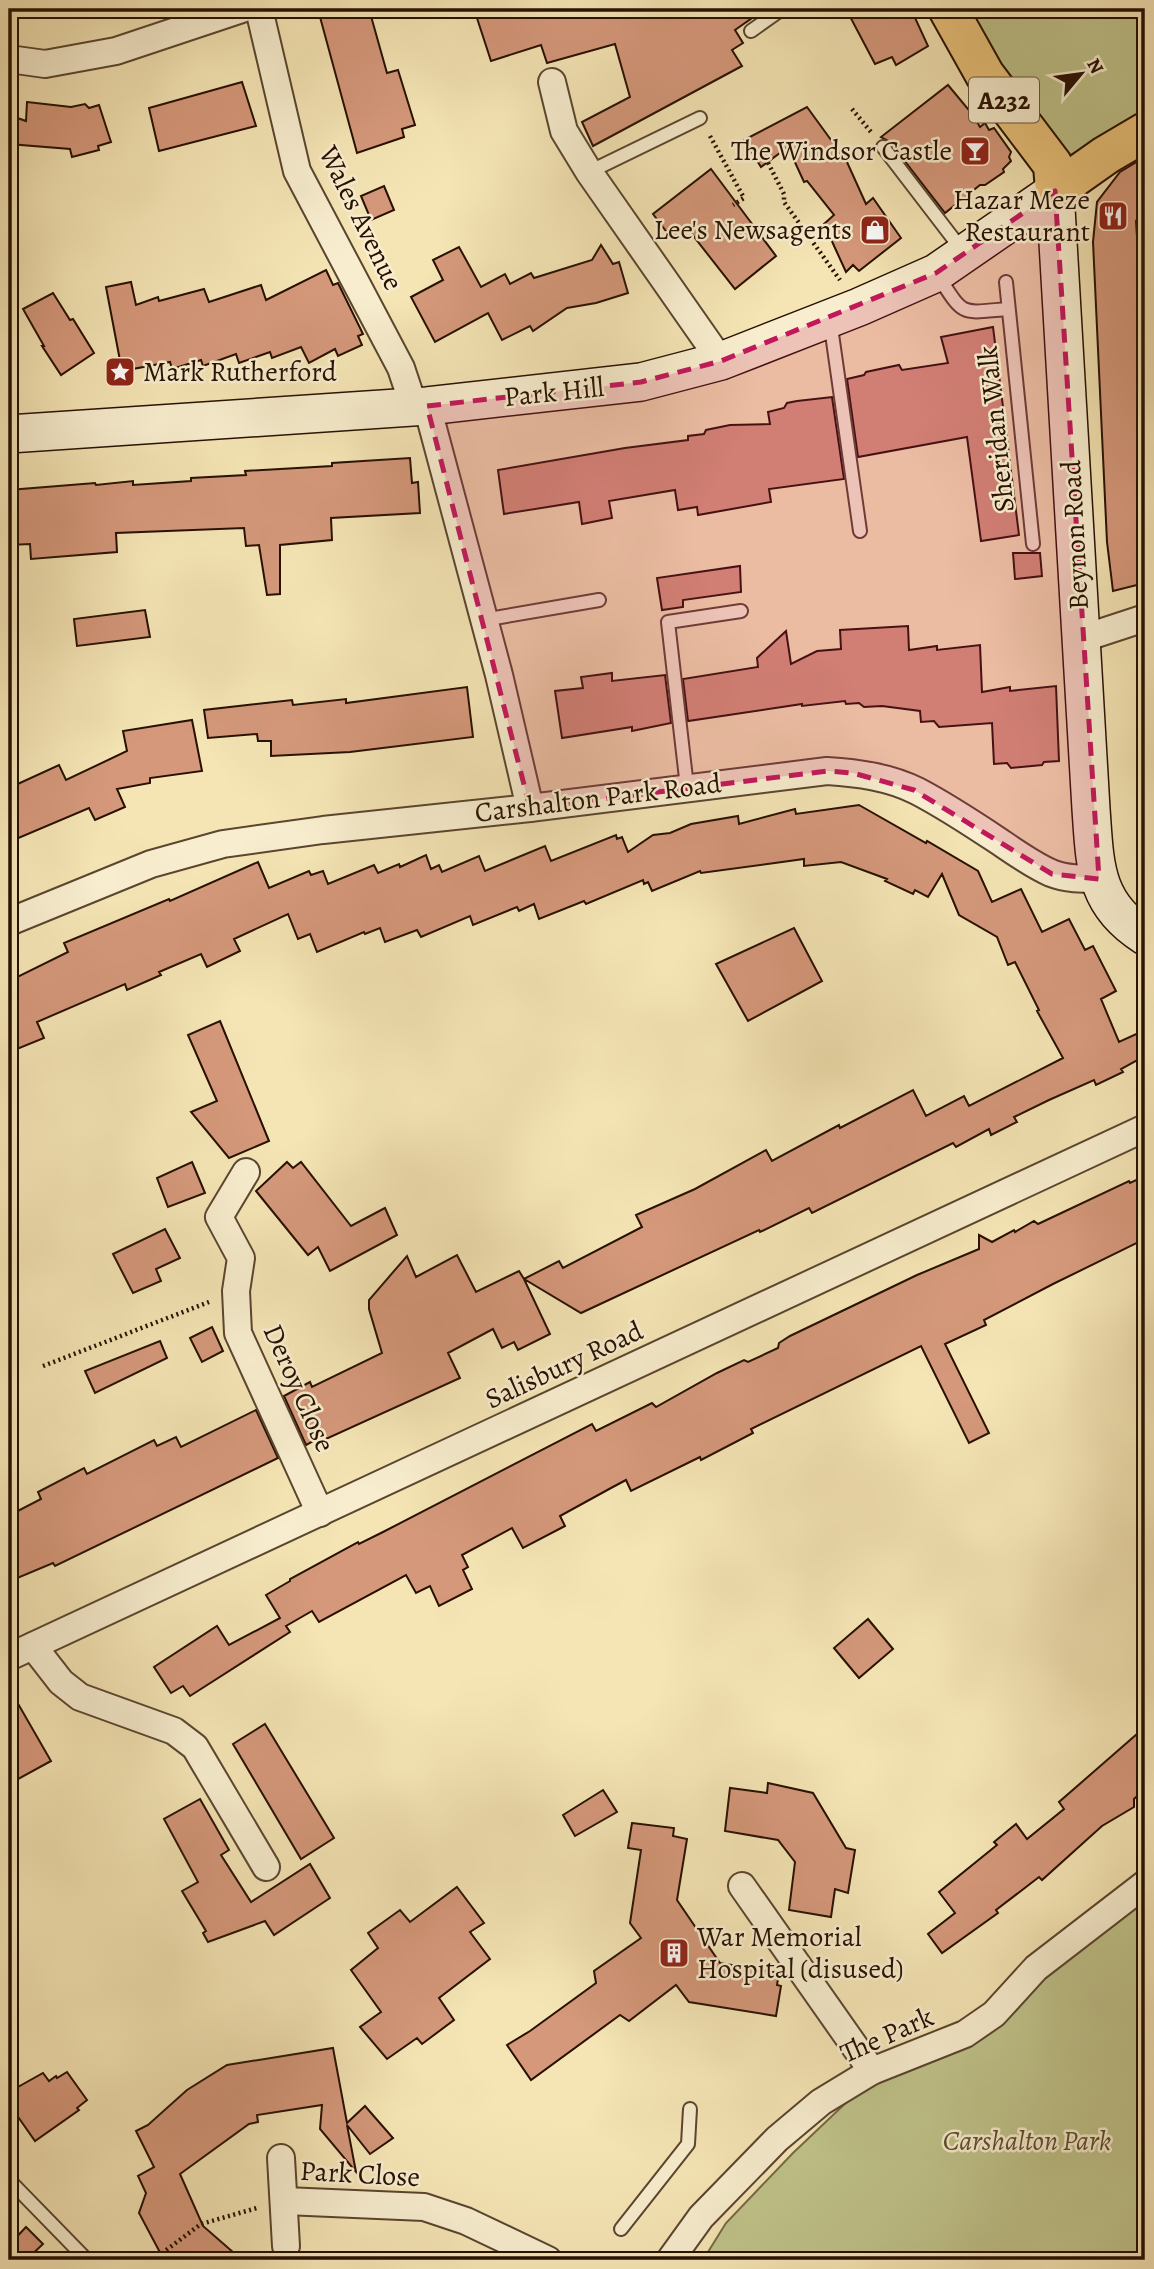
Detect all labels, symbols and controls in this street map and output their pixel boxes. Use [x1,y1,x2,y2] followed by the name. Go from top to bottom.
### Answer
[1046,38,1116,108] north arrow
[1080,54,1110,79] text: N
[969,78,1039,122] road number: A232
[731,132,952,170] place label: The Windsor Castle
[958,134,992,168] bar icon: The Windsor Castle
[309,138,412,297] street label: Wales Avenue
[953,181,1090,251] place label: Hazar Meze Restaurant
[1096,199,1130,233] restaurant icon: Hazar Meze Restaurant
[654,211,852,249] place label: Lee's Newsagents
[858,213,892,247] shop icon: Lee's Newsagents
[968,344,1024,514] street label: Sheridan Walk
[143,353,338,391] place label: Mark Rutherford
[103,355,137,389] place icon: Mark Rutherford
[502,368,606,416] street label: Park Hill
[1052,458,1098,611] street label: Beynon Road
[473,764,724,832] street label: Carshalton Park Road
[479,1311,650,1418] street label: Salisbury Road
[254,1318,344,1458] street label: Deroy Close
[696,1918,904,1988] place label: War Memorial Hospital (disused)
[657,1936,691,1970] building icon: War Memorial Hospital (disused)
[834,1998,940,2072] street label: The Park
[943,2122,1111,2160] park label: Carshalton Park
[299,2152,421,2196] street label: Park Close

